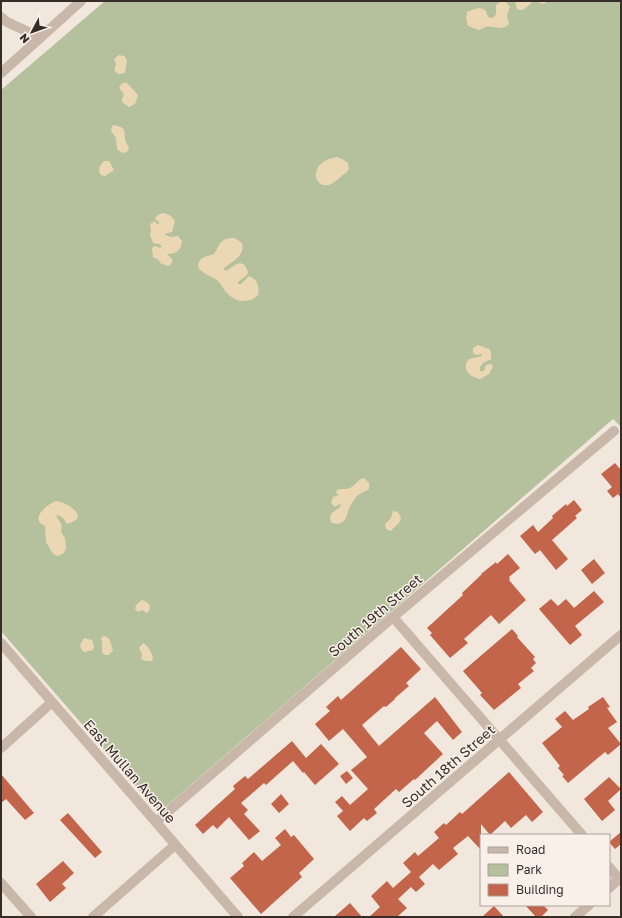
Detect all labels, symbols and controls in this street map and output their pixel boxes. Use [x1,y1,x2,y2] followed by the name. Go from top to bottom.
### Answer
[12,12,52,52] north arrow
[16,31,32,46] text: N
[325,570,425,660] street label: South 19th Street
[80,716,180,826] street label: East Mullan Avenue
[398,721,498,811] street label: South 18th Street
[480,834,610,906] legend
[516,842,545,857] text: Road
[516,862,542,877] text: Park
[516,882,564,897] text: Building

